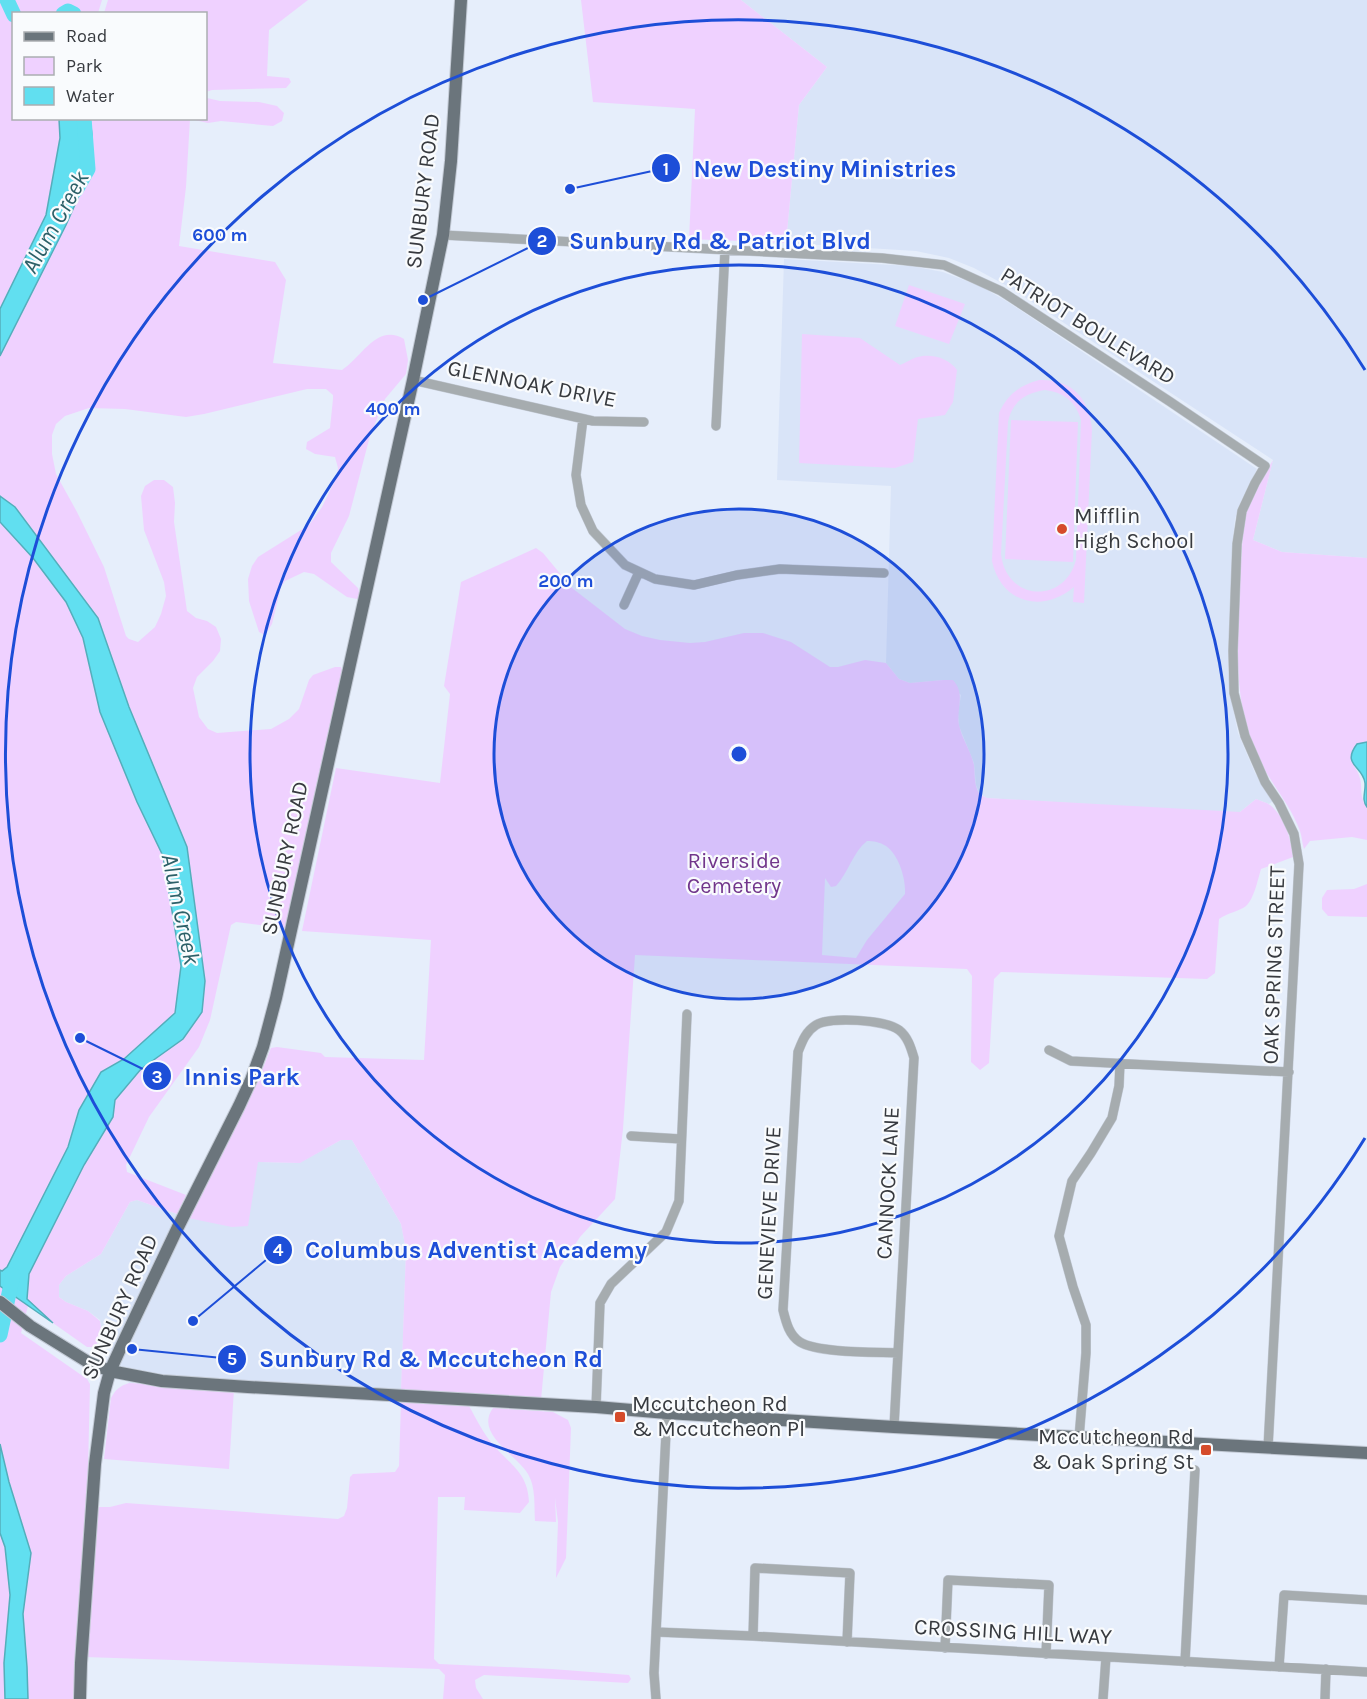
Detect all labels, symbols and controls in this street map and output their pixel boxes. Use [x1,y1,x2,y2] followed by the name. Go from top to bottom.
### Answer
[12,12,207,120] legend
[66,25,107,47] text: Road
[66,55,103,77] text: Park
[66,85,114,107] text: Water
[401,112,445,270] street label: SUNBURY ROAD
[651,147,968,189] callout: New Destiny Ministries
[694,155,956,183] text: New Destiny Ministries
[663,158,669,180] text: 1
[15,165,95,278] water label: Alum Creek
[527,220,883,262] callout: Sunbury Rd & Patriot Blvd
[192,224,248,246] text: 600 m
[569,227,871,255] text: Sunbury Rd & Patriot Blvd
[537,230,547,252] text: 2
[996,262,1180,390] street label: PATRIOT BOULEVARD
[445,355,619,413] street label: GLENNOAK DRIVE
[365,398,421,420] text: 400 m
[1074,503,1194,554] place label: Mifflin High School
[1055,522,1069,536] marker: Mifflin High School
[538,570,594,592] text: 200 m
[729,744,749,764] centre of rings
[256,779,314,937] street label: SUNBURY ROAD
[687,848,781,899] park label: Riverside Cemetery
[156,851,207,968] water label: Alum Creek
[1258,865,1290,1065] street label: OAK SPRING STREET
[142,1055,312,1097] callout: Innis Park
[184,1063,300,1091] text: Innis Park
[151,1066,163,1088] text: 3
[871,1106,905,1260] street label: CANNOCK LANE
[751,1126,787,1300] street label: GENEVIEVE DRIVE
[263,1229,659,1271] callout: Columbus Adventist Academy
[76,1230,164,1384] street label: SUNBURY ROAD
[305,1236,647,1264] text: Columbus Adventist Academy
[273,1239,284,1261] text: 4
[217,1338,615,1380] callout: Sunbury Rd & Mccutcheon Rd
[259,1345,603,1373] text: Sunbury Rd & Mccutcheon Rd
[227,1348,237,1370] text: 5
[632,1391,805,1442] place label: Mccutcheon Rd & Mccutcheon Pl
[613,1410,627,1424] marker: Mccutcheon Rd & Mccutcheon Pl
[1032,1424,1194,1475] place label: Mccutcheon Rd & Oak Spring St
[1199,1443,1213,1457] marker: Mccutcheon Rd & Oak Spring St
[913,1614,1113,1650] street label: CROSSING HILL WAY

